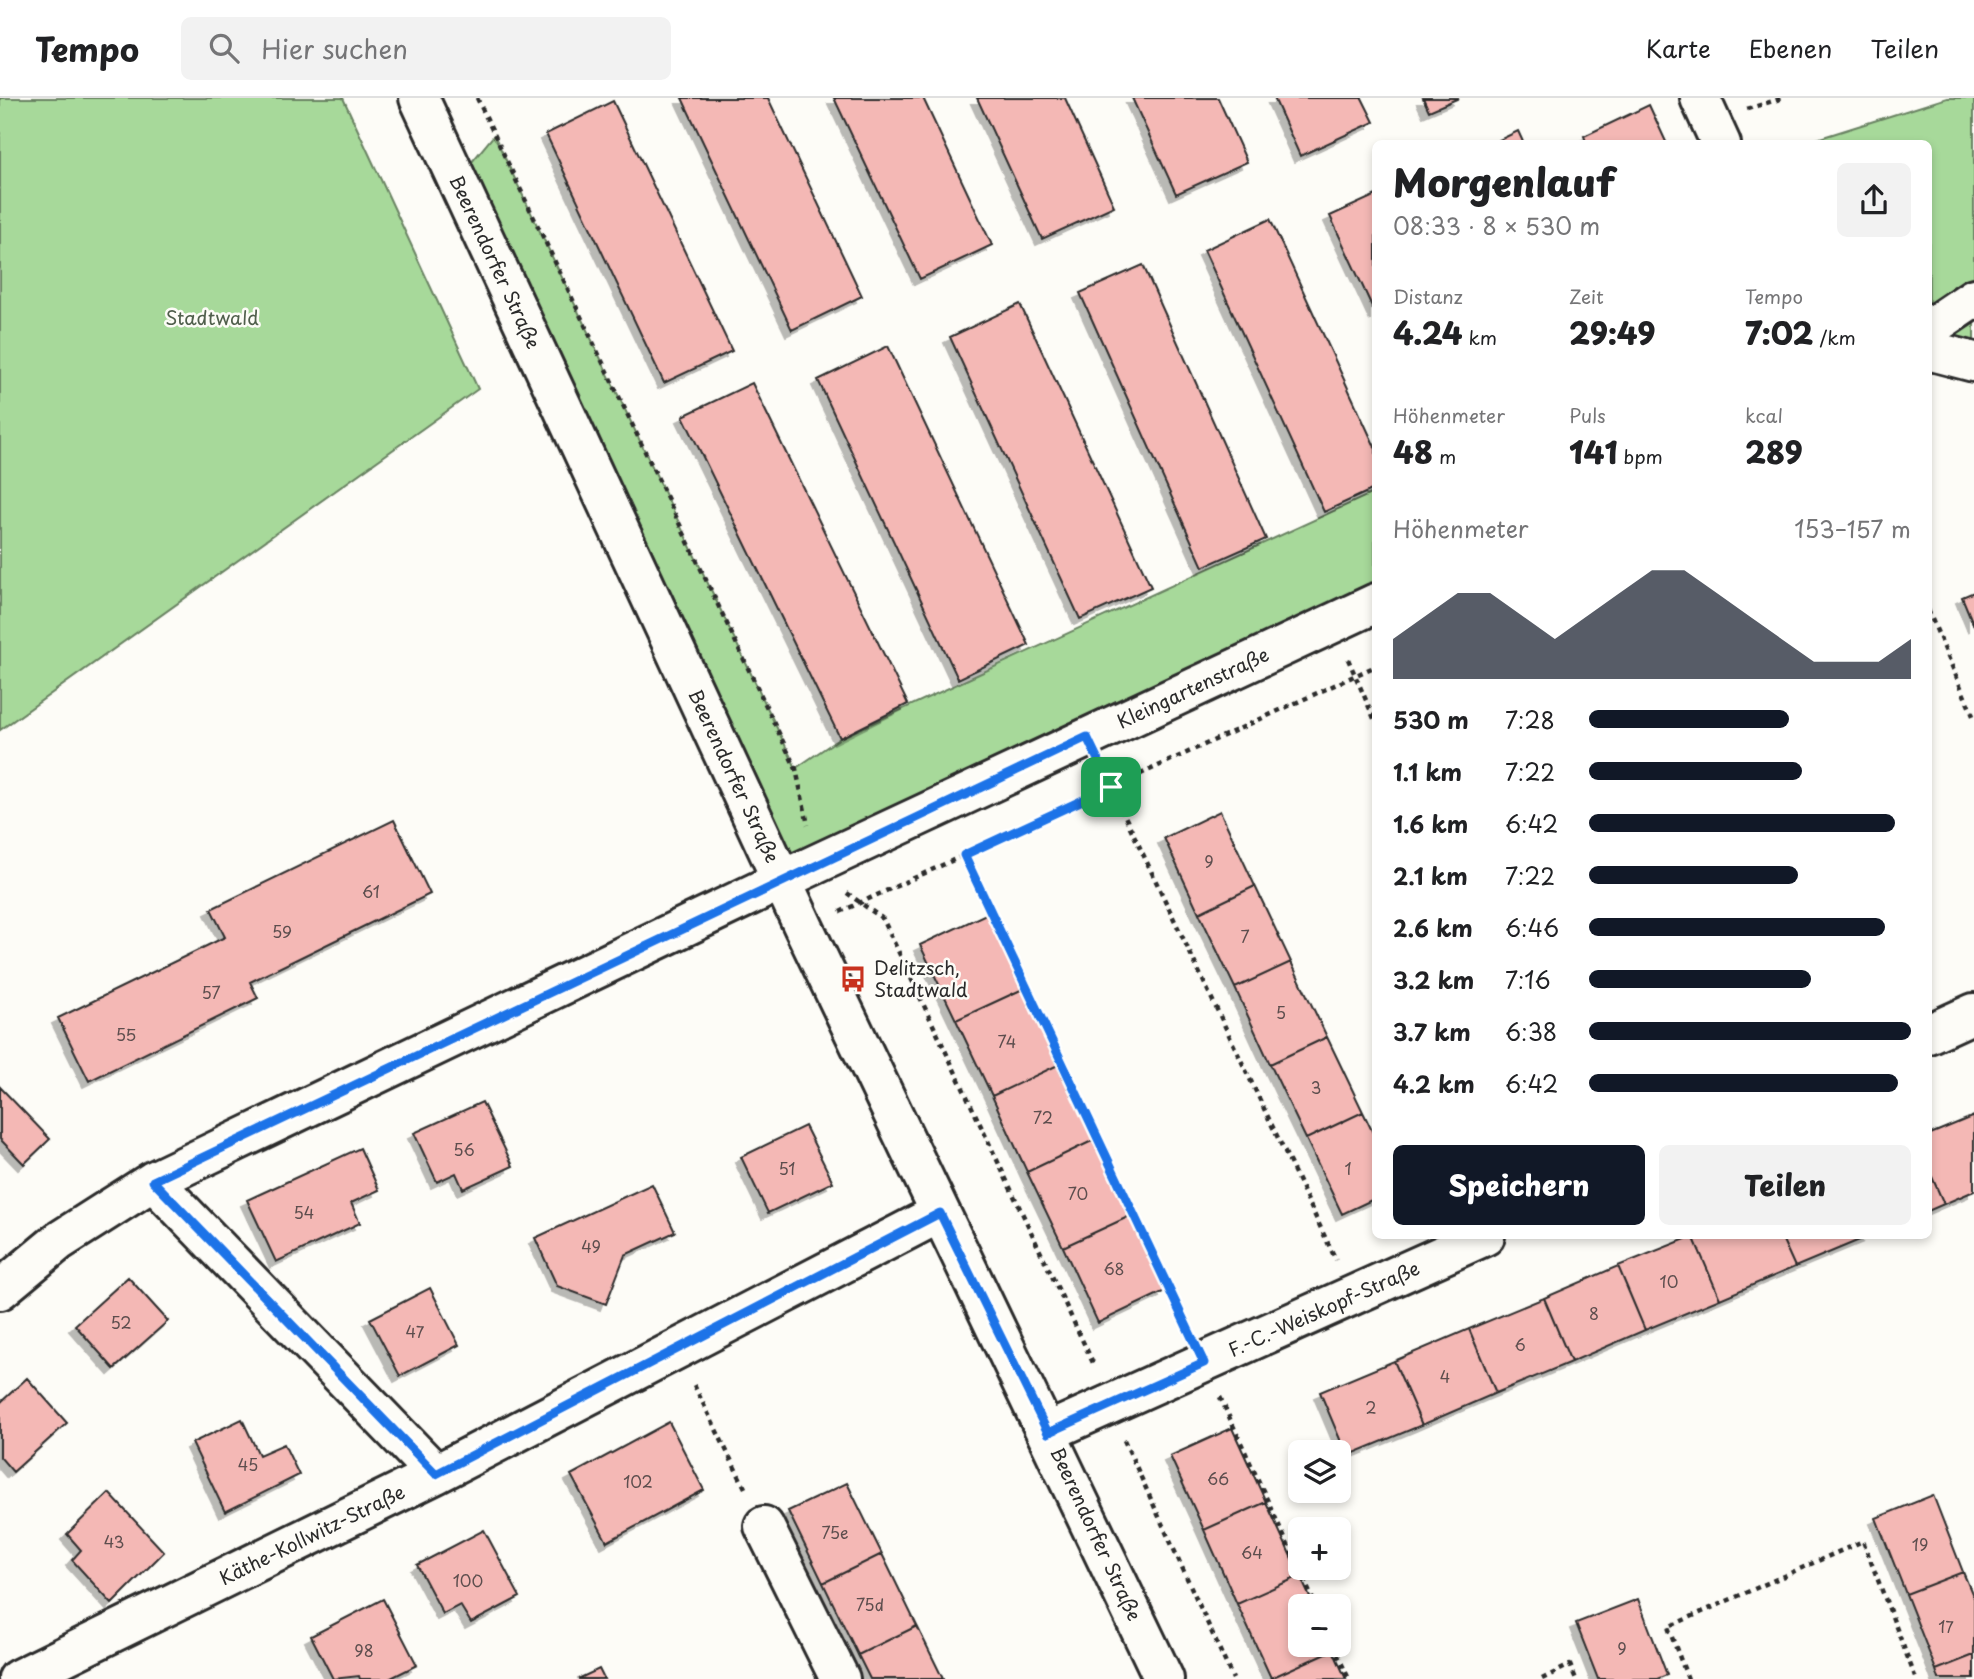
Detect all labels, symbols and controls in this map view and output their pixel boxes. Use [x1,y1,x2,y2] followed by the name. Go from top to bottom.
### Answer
[181,17,671,80] search box
[35,23,139,73] text: Tempo
[205,29,243,67] icon: search
[261,29,408,68] text: Hier suchen
[1646,30,1711,66] text: Karte
[1749,30,1832,66] text: Ebenen
[1870,30,1939,66] text: Teilen
[1393,153,1615,210] text: Morgenlauf
[1837,163,1911,237] button: share
[443,170,548,353] street label: Beerendorfer Straße
[1393,208,1600,243] text: 08:33 · 8 × 530 m
[1393,282,1463,310] text: Distanz
[1569,282,1604,310] text: Zeit
[1745,282,1803,310] text: Tempo
[165,303,259,331] park label: Stadtwald
[1393,310,1462,355] text: 4.24
[1569,310,1655,355] text: 29:49
[1745,310,1813,355] text: 7:02
[1462,323,1497,351] text: km
[1813,323,1856,351] text: /km
[1393,401,1505,429] text: Höhenmeter
[1569,401,1606,429] text: Puls
[1745,401,1783,429] text: kcal
[1393,429,1433,474] text: 48
[1569,429,1617,474] text: 141
[1745,429,1803,474] text: 289
[1433,442,1456,470] text: m
[1617,442,1663,470] text: bpm
[1393,511,1529,546] text: Höhenmeter
[1794,511,1911,546] text: 153–157 m
[1112,640,1273,735] street label: Kleingartenstraße
[682,684,787,867] street label: Beerendorfer Straße
[1393,702,1469,737] text: 530 m
[1505,702,1555,737] text: 7:28
[1393,754,1462,789] text: 1.1 km
[1505,754,1555,789] text: 7:22
[1081,757,1141,817] pin
[1092,768,1130,806] icon: arrive
[1393,806,1468,841] text: 1.6 km
[1505,806,1558,841] text: 6:42
[1204,849,1214,873] house number: 9
[1393,858,1468,893] text: 2.1 km
[1505,858,1555,893] text: 7:22
[362,879,380,903] house number: 61
[1393,910,1473,945] text: 2.6 km
[1505,910,1559,945] text: 6:46
[272,919,292,943] house number: 59
[1240,924,1250,948] house number: 7
[874,953,968,1003] place label: Delitzsch, Stadtwald
[1393,962,1474,997] text: 3.2 km
[1505,962,1551,997] text: 7:16
[838,964,868,994] bus stop icon: Delitzsch, Stadtwald
[201,980,221,1004] house number: 57
[1276,1000,1286,1024] house number: 5
[1393,1014,1471,1049] text: 3.7 km
[1505,1014,1557,1049] text: 6:38
[116,1022,136,1046] house number: 55
[998,1029,1016,1053] house number: 74
[1393,1066,1475,1101] text: 4.2 km
[1505,1066,1558,1101] text: 6:42
[1311,1075,1321,1099] house number: 3
[1033,1105,1053,1129] house number: 72
[453,1137,475,1161] house number: 56
[1393,1145,1645,1225] button: Speichern
[1659,1145,1911,1225] button: Teilen
[778,1156,796,1180] house number: 51
[1344,1156,1352,1180] house number: 1
[1068,1181,1088,1205] house number: 70
[294,1200,314,1224] house number: 54
[581,1234,601,1258] house number: 49
[1223,1253,1424,1363] street label: F.-C.-Weiskopf-Straße
[1103,1256,1125,1280] house number: 68
[1660,1269,1678,1293] house number: 10
[1589,1301,1599,1325] house number: 8
[110,1310,132,1334] house number: 52
[406,1319,425,1343] house number: 47
[1514,1332,1526,1356] house number: 6
[1440,1364,1450,1388] house number: 4
[1365,1395,1377,1419] house number: 2
[1288,1440,1351,1657] map controls
[1288,1440,1351,1503] button: layers
[1044,1442,1149,1625] street label: Beerendorfer Straße
[238,1452,258,1476] house number: 45
[1207,1466,1229,1490] house number: 66
[623,1469,653,1493] house number: 102
[214,1477,409,1591] street label: Käthe-Kollwitz-Straße
[1288,1517,1351,1580] button: +
[821,1520,849,1544] house number: 75e
[104,1529,124,1553] house number: 43
[1912,1532,1928,1556] house number: 19
[1241,1540,1263,1564] house number: 64
[453,1568,483,1592] house number: 100
[856,1592,884,1616] house number: 75d
[1288,1594,1351,1657] button: −
[1938,1614,1954,1638] house number: 17
[1617,1636,1627,1660] house number: 9
[354,1638,374,1662] house number: 98

